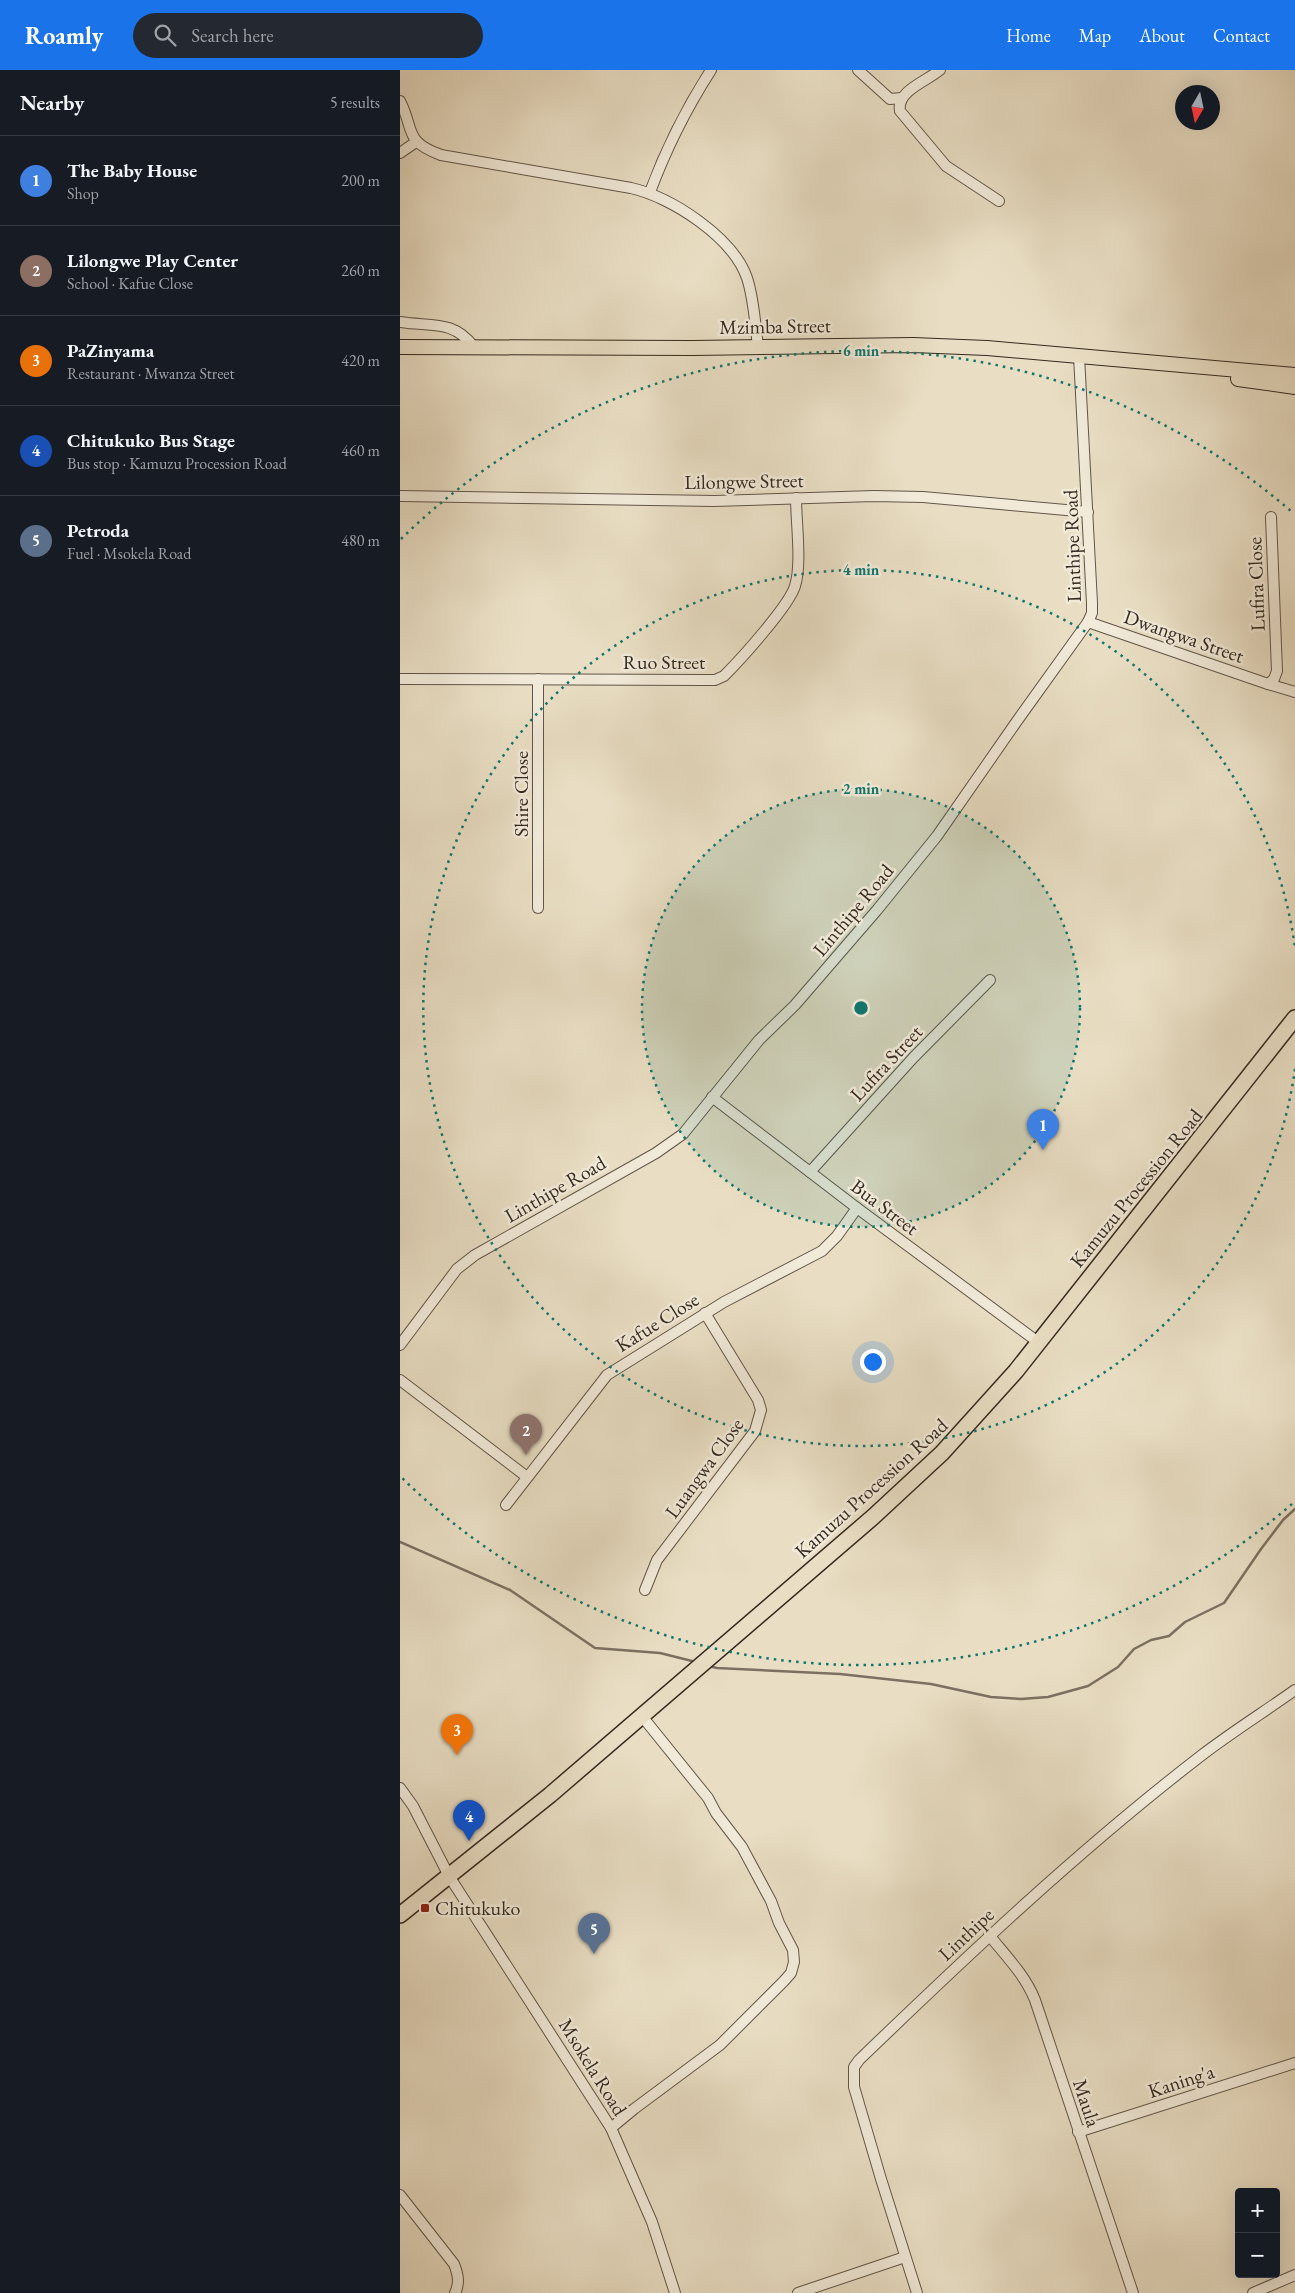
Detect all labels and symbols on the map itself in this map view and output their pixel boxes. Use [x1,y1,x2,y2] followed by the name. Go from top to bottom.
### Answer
[1175,85,1220,130] north arrow
[719,312,832,340] street label: Mzimba Street
[843,341,880,360] text: 6 min
[684,467,805,495] street label: Lilongwe Street
[1057,488,1087,603] street label: Linthipe Road
[1241,536,1271,632] street label: Lufira Close
[843,560,880,579] text: 4 min
[1121,603,1248,669] street label: Dwangwa Street
[623,649,706,675] street label: Ruo Street
[508,751,534,837] street label: Shire Close
[843,779,880,798] text: 2 min
[807,858,900,962] street label: Linthipe Road
[852,999,870,1017] centre of rings
[844,1019,928,1107] street label: Lufira Street
[1064,1103,1209,1273] street label: Kamuzu Procession Road
[1027,1109,1059,1150] pin: 1
[500,1149,611,1228] street label: Linthipe Road
[846,1173,925,1241] street label: Bua Street
[610,1286,704,1358] street label: Kafue Close
[860,1349,886,1375] your location
[659,1412,749,1523] street label: Luangwa Close
[789,1412,954,1564] street label: Kamuzu Procession Road
[510,1414,542,1455] pin: 2
[441,1714,473,1755] pin: 3
[453,1800,485,1841] pin: 4
[435,1895,521,1921] place label: Chitukuko
[419,1902,431,1914] marker: Chitukuko
[933,1902,999,1966] street label: Linthipe
[578,1913,610,1954] pin: 5
[553,2014,634,2121] street label: Msokela Road
[1144,2058,1218,2104] street label: Kaning'a
[1067,2076,1107,2130] street label: Maula

